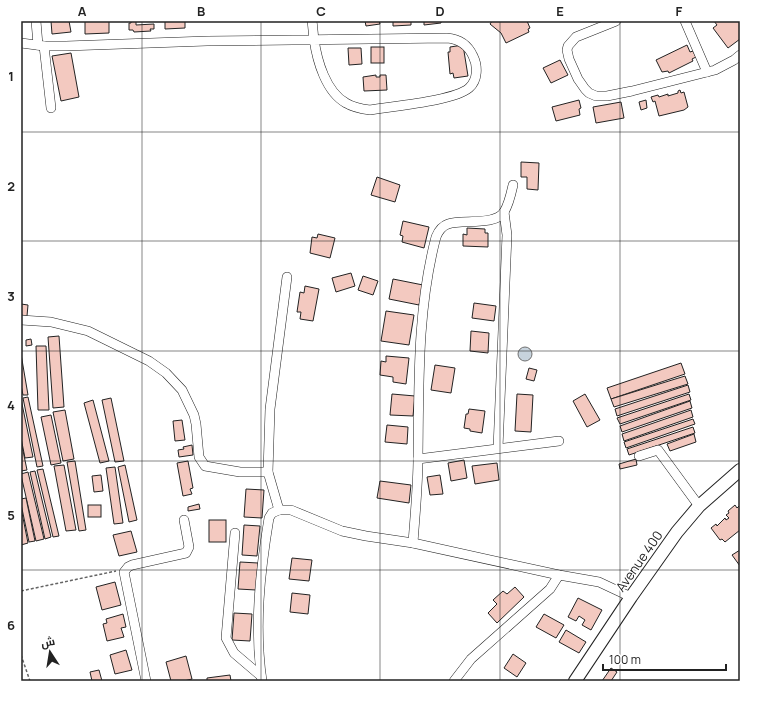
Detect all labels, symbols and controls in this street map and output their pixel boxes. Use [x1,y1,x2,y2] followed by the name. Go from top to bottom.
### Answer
[78,2,87,20] text: A
[197,2,205,20] text: B
[316,2,326,20] text: C
[435,2,445,20] text: D
[556,2,564,20] text: E
[676,2,683,20] text: F
[8,67,14,85] text: 1
[7,177,15,195] text: 2
[7,287,15,305] text: 3
[7,396,15,414] text: 4
[7,506,15,524] text: 5
[611,527,667,595] street label: Avenue 400
[7,616,15,634] text: 6
[30,632,70,672] north arrow
[39,633,56,651] text: ش
[603,646,726,672] scale bar
[609,651,641,668] text: 100 m

